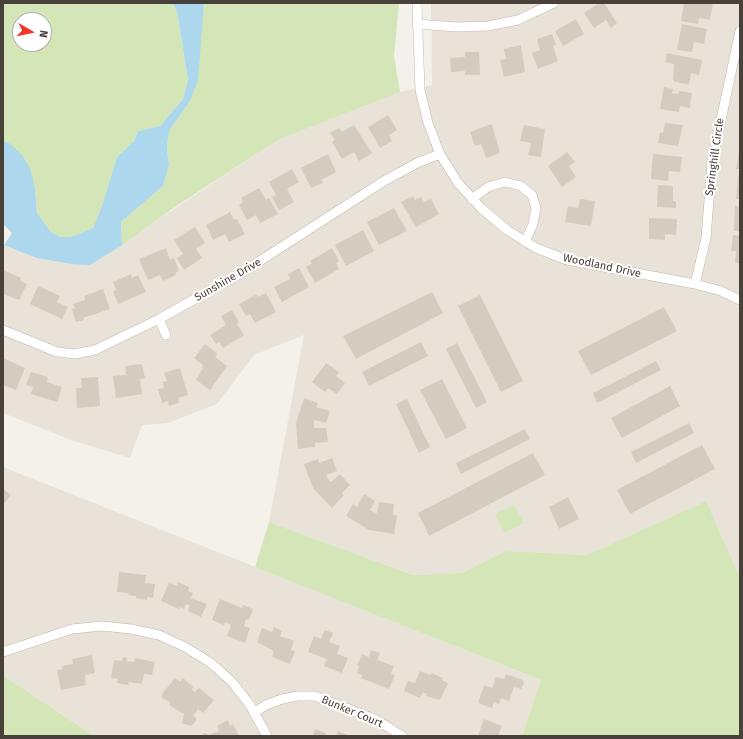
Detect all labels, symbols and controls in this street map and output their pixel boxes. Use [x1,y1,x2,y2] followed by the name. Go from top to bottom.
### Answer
[12,12,52,52] north arrow
[36,29,50,38] text: N
[703,117,727,197] street label: Springhill Circle
[562,251,642,281] street label: Woodland Drive
[192,256,264,304] street label: Sunshine Drive
[319,693,385,731] street label: Bunker Court

